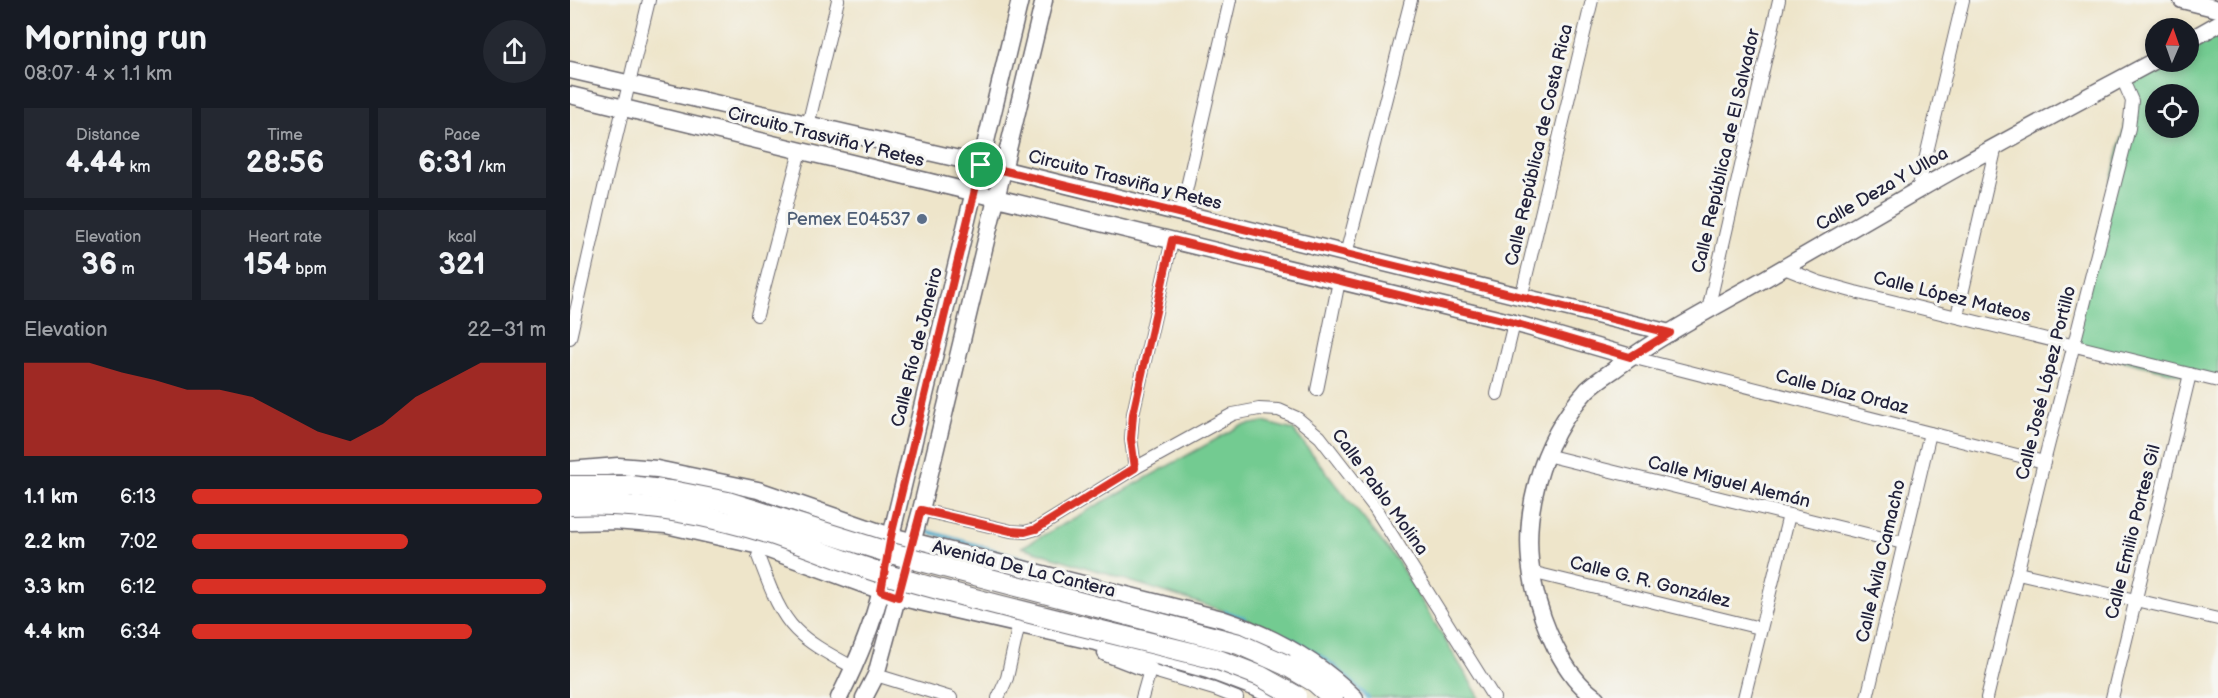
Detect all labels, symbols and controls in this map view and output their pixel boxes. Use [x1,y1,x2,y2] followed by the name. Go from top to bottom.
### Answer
[2145,18,2199,72] north arrow
[2145,18,2199,138] map controls
[24,19,207,59] text: Morning run
[483,20,546,83] button: share
[1501,22,1577,268] street label: Calle República de Costa Rica
[1688,26,1764,275] street label: Calle República de El Salvador
[24,62,172,86] text: 08:07 · 4 × 1.1 km
[2145,84,2199,138] button: locate
[725,102,927,172] street label: Circuito Trasviña Y Retes
[76,126,140,145] text: Distance
[267,126,303,145] text: Time
[444,126,480,145] text: Pace
[955,139,1006,190] pin
[1812,143,1952,235] street label: Calle Deza Y Ulloa
[65,145,125,181] text: 4.44
[246,145,324,181] text: 28:56
[418,145,473,181] text: 6:31
[1026,146,1224,214] street label: Circuito Trasviña y Retes
[964,148,997,181] icon: arrive
[125,158,151,177] text: km
[473,158,506,177] text: /km
[786,209,910,230] place label: Pemex E04537
[915,212,929,226] marker: Pemex E04537
[75,228,141,247] text: Elevation
[248,228,322,247] text: Heart rate
[448,228,476,247] text: kcal
[81,247,117,283] text: 36
[243,247,291,283] text: 154
[438,247,486,283] text: 321
[117,260,135,279] text: m
[291,260,327,279] text: bpm
[887,265,947,429] street label: Calle Río de Janeiro
[1871,267,2033,327] street label: Calle López Mateos
[2012,284,2080,482] street label: Calle José López Portillo
[24,318,107,342] text: Elevation
[467,318,546,342] text: 22–31 m
[1773,365,1911,419] street label: Calle Díaz Ordaz
[1327,425,1433,559] street label: Calle Pablo Molina
[2101,442,2165,622] street label: Calle Emilio Portes Gil
[1645,452,1813,512] street label: Calle Miguel Alemán
[1850,477,1910,645] street label: Calle Ávila Camacho
[24,485,78,509] text: 1.1 km
[120,485,156,509] text: 6:13
[24,530,85,554] text: 2.2 km
[120,530,157,554] text: 7:02
[930,536,1118,602] street label: Avenida De La Cantera
[1567,552,1733,612] street label: Calle G. R. González
[24,575,85,599] text: 3.3 km
[120,575,156,599] text: 6:12
[24,620,85,644] text: 4.4 km
[120,620,161,644] text: 6:34

